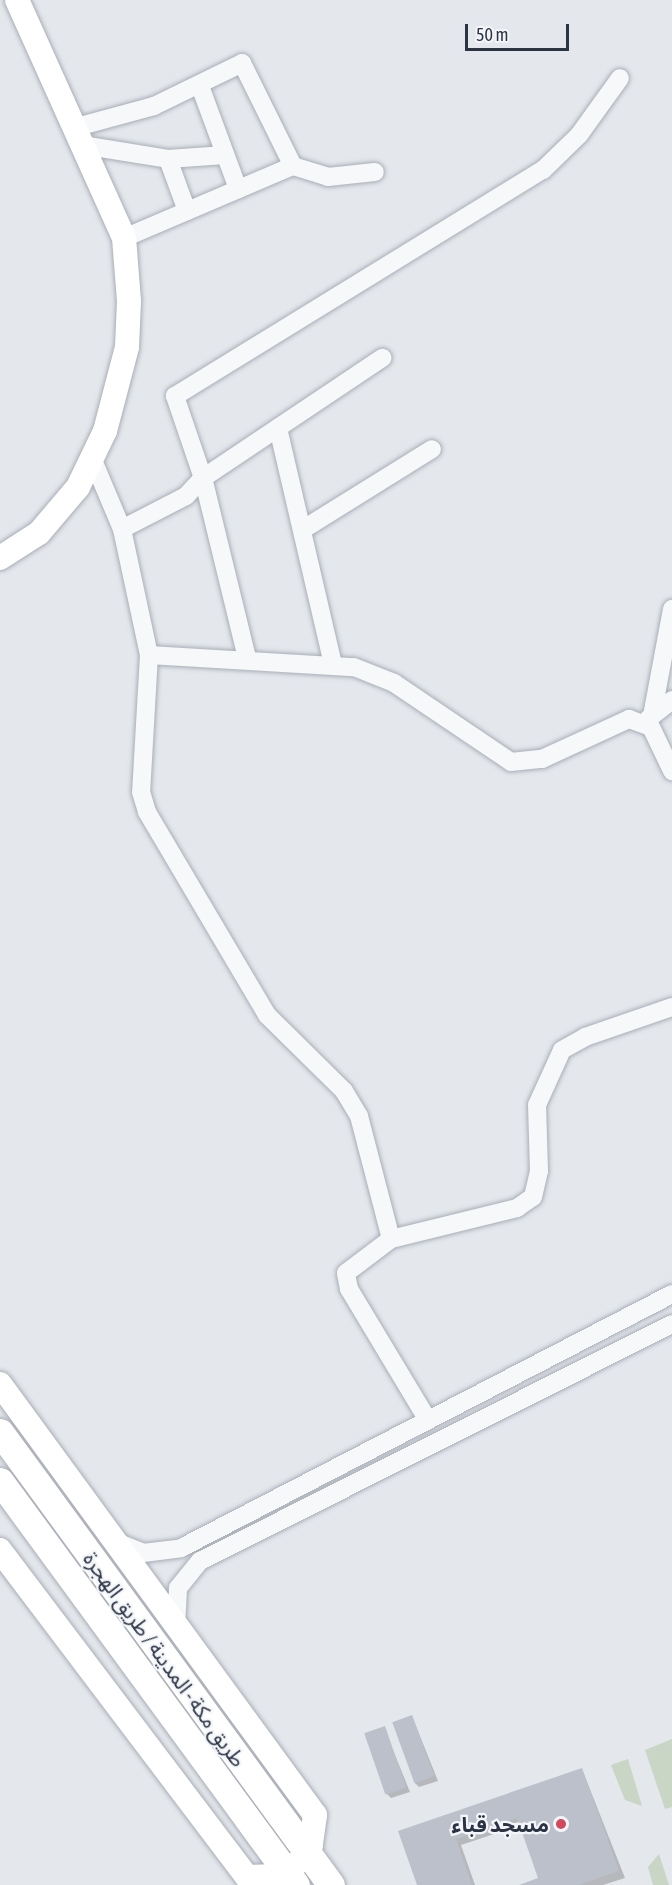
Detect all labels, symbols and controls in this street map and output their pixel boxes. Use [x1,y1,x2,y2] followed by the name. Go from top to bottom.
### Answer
[468,12,572,50] scale bar
[476,24,508,45] text: 50 m
[78,1547,252,1771] street label: طريق مكة - المدينة / طريق الهجرة
[452,1811,549,1837] place label: مسجد قباء
[554,1817,568,1831] marker: مسجد قباء

